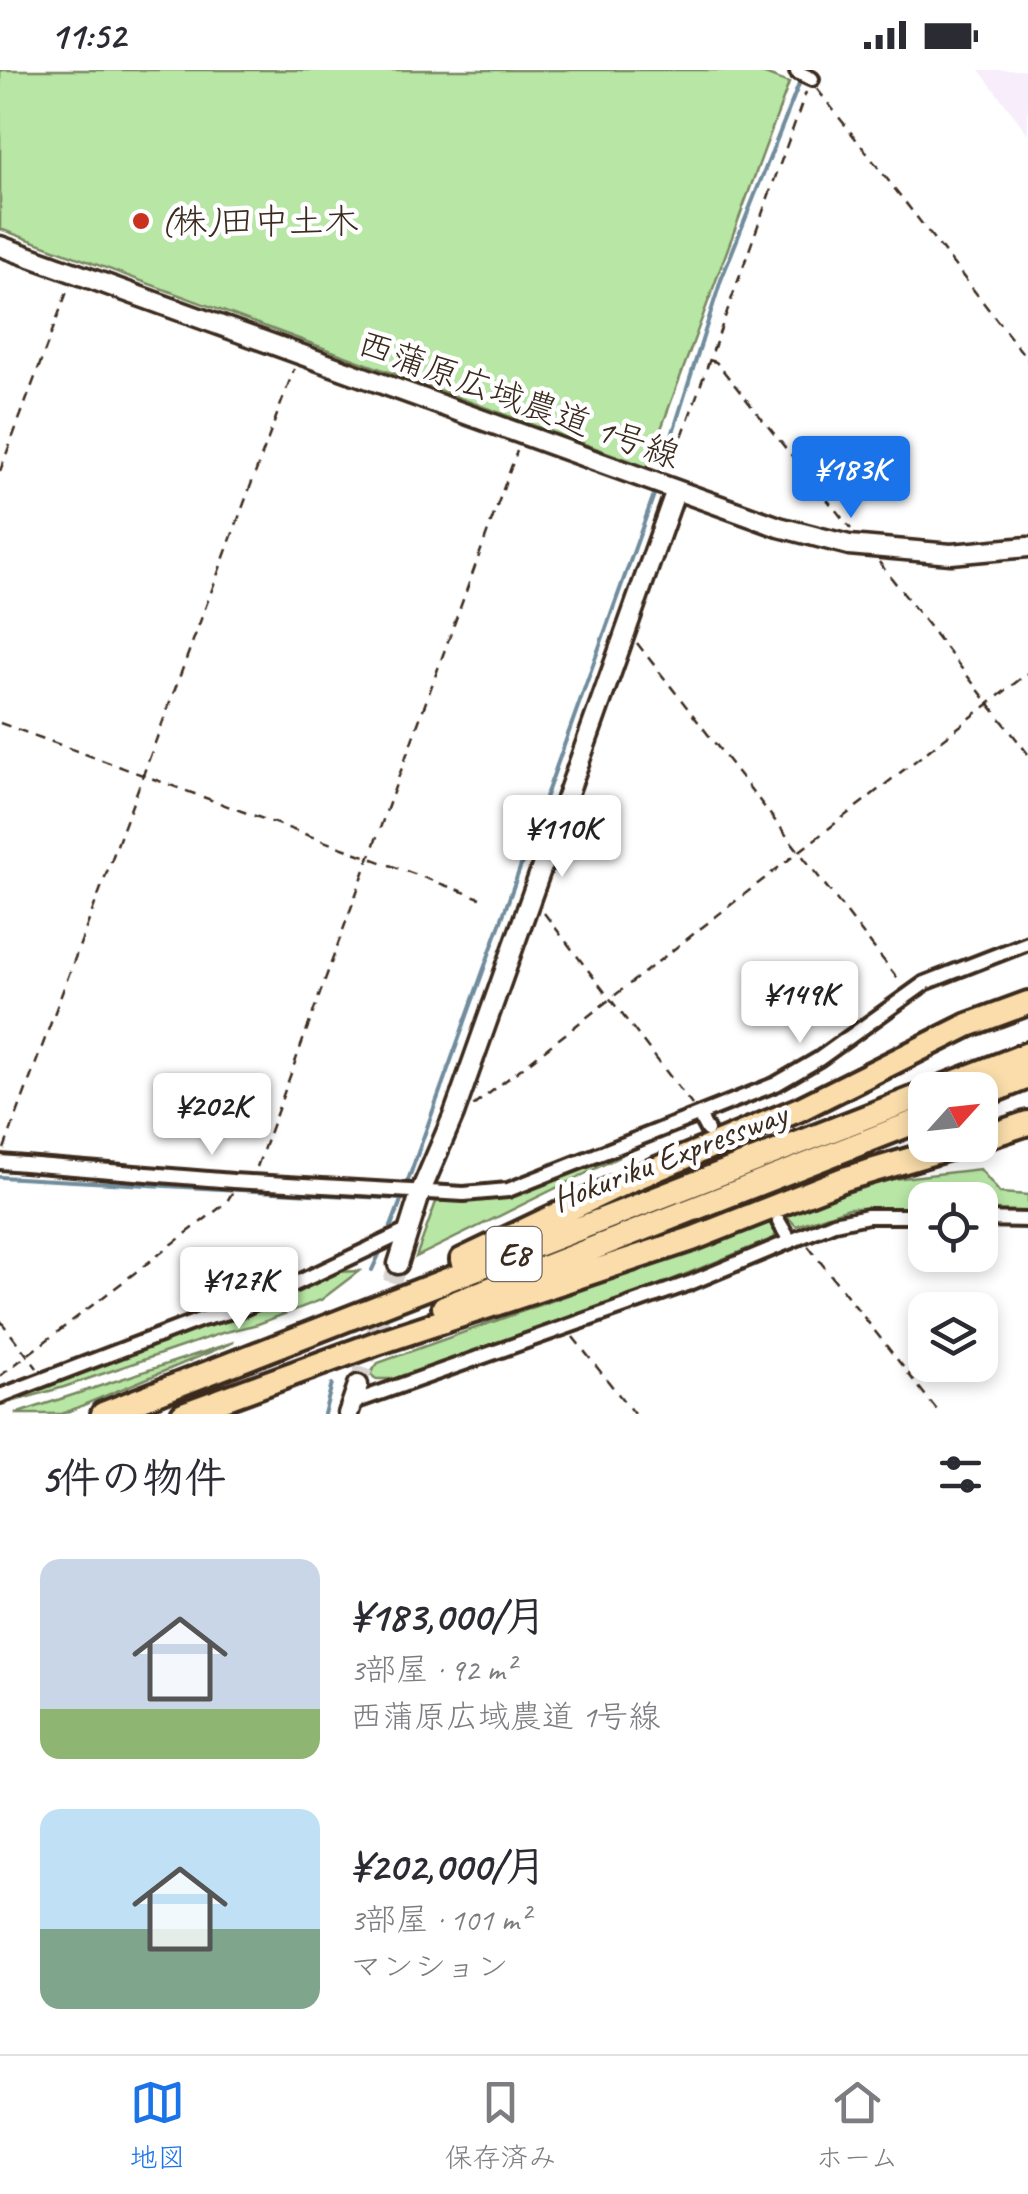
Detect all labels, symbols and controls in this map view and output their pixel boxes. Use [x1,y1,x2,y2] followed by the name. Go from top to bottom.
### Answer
[50,12,125,59] text: 11:52
[161,199,359,244] place label: (株)田中土木
[130,210,152,232] marker: (株)田中土木
[352,320,686,479] street label: 西蒲原広域農道 1号線
[781,436,921,521] pin: ¥183K
[814,448,888,489] text: ¥183K
[492,795,632,880] pin: ¥110K
[525,807,599,848] text: ¥110K
[730,961,870,1046] pin: ¥149K
[763,973,837,1014] text: ¥149K
[908,1072,998,1162] north arrow
[908,1072,998,1382] map controls
[142,1073,282,1158] pin: ¥202K
[175,1085,249,1126] text: ¥202K
[546,1090,796,1222] street label: Hokuriku Expressway
[908,1182,998,1272] button: locate
[486,1227,542,1281] road number: E8
[169,1247,309,1332] pin: ¥127K
[202,1259,276,1300] text: ¥127K
[908,1292,998,1382] button: layers
[933,1447,988,1502] icon: filters
[40,1452,226,1505] text: 5件の物件
[350,1590,546,1643] text: ¥183,000/月
[120,1599,240,1719] icon: home
[350,1649,515,1690] text: 3部屋 · 92 m²
[350,1696,660,1737] text: 西蒲原広域農道 1号線
[350,1840,546,1893] text: ¥202,000/月
[120,1849,240,1969] icon: home
[350,1899,529,1940] text: 3部屋 · 101 m²
[350,1946,509,1987] text: マンション
[130,2075,186,2175] tab: 地図
[445,2075,557,2175] tab: 保存済み
[816,2075,898,2175] tab: ホーム

